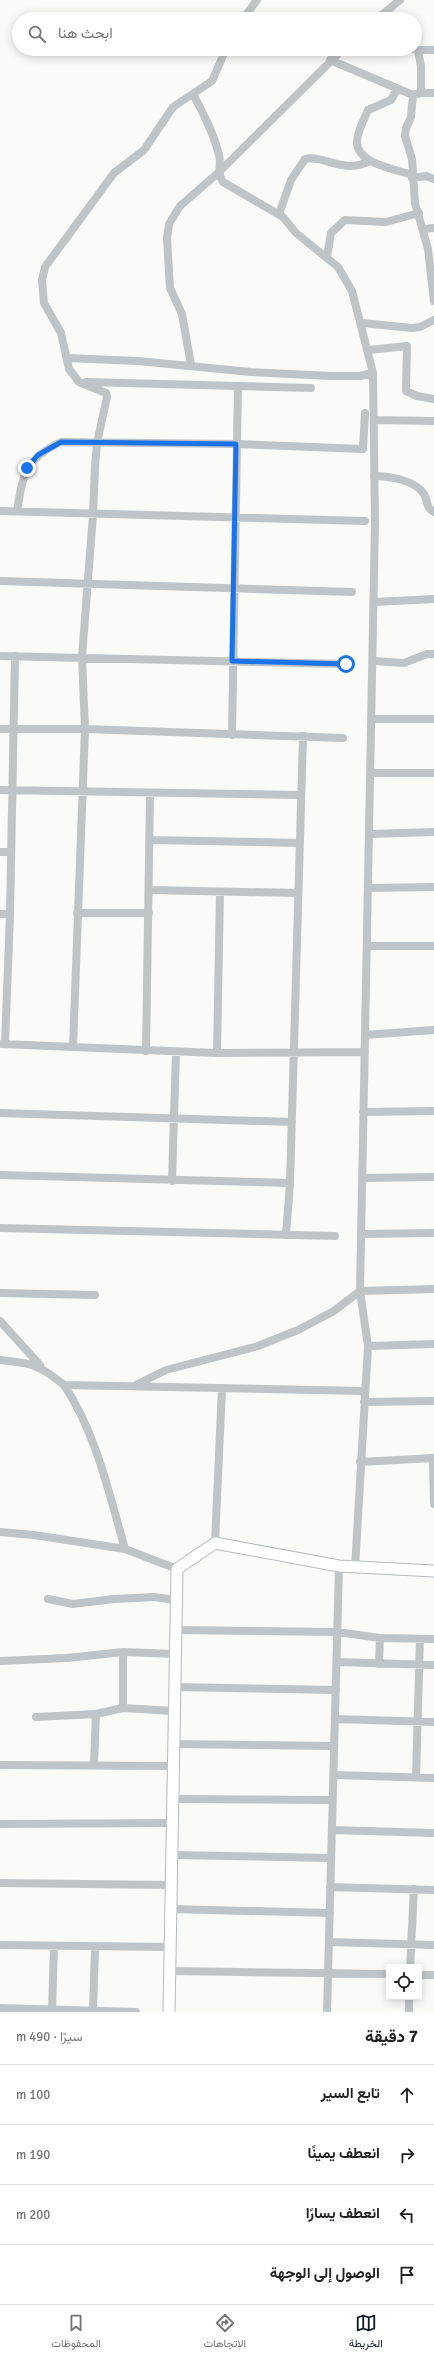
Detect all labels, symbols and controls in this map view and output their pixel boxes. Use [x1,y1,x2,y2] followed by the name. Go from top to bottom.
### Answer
[12,12,422,56] search box
[26,23,48,45] icon: search
[58,24,113,42] text: ابحث هنا
[18,459,36,477] route end
[337,655,355,673] route start
[386,1964,422,2000] map controls
[386,1964,422,2000] button: locate
[365,2026,418,2047] text: 7 دقيقة
[16,2029,83,2045] text: سيرًا · 490 m
[321,2084,380,2102] text: تابع السير
[396,2084,418,2106] icon: ahead
[16,2087,50,2103] text: 100 m
[308,2144,380,2162] text: انعطف يمينًا
[396,2144,418,2166] icon: right
[16,2147,50,2163] text: 190 m
[306,2204,380,2222] text: انعطف يسارًا
[396,2204,418,2226] icon: left
[16,2207,50,2223] text: 200 m
[270,2264,380,2282] text: الوصول إلى الوجهة
[396,2264,418,2286] icon: arrive
[51,2312,101,2353] tab: المحفوظات
[203,2312,246,2353] tab: الاتجاهات
[349,2312,383,2353] tab: الخريطة

